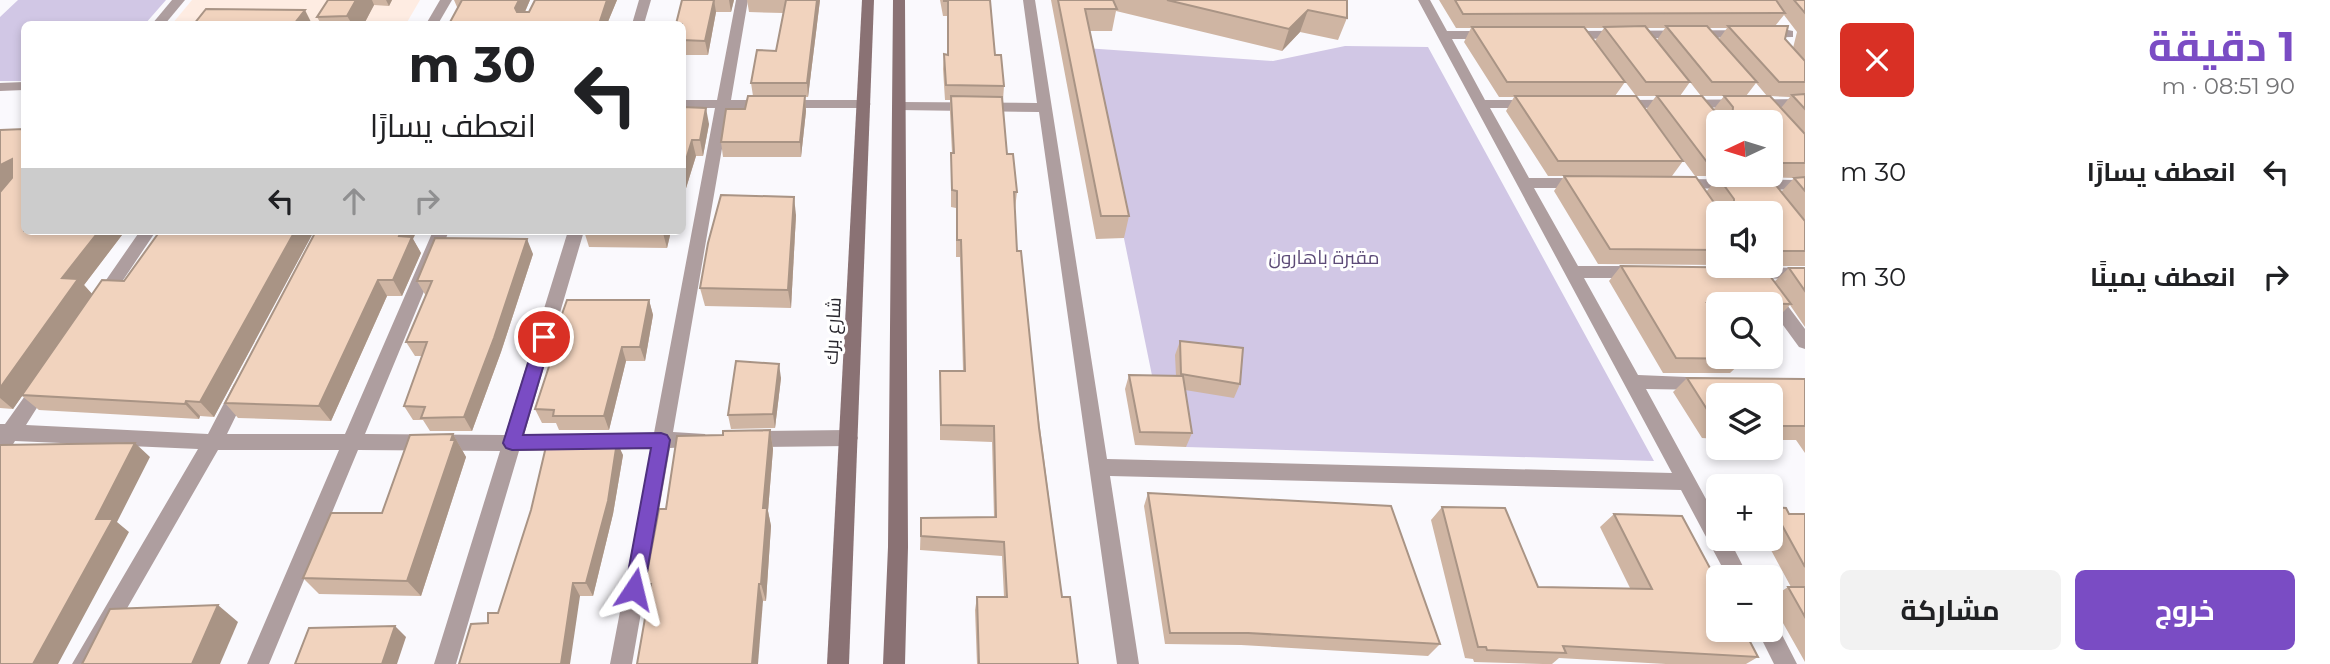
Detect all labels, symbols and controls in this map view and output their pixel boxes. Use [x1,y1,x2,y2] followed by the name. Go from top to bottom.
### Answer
[2148,20,2295,72] text: 1 دقيقة
[1840,23,1914,97] button: close
[408,35,536,94] text: 30 m
[560,49,651,140] icon: left
[2161,72,2295,100] text: 90 m · 08:51
[370,106,536,145] text: انعطف يسارًا
[1706,110,1783,187] north arrow
[1706,110,1783,642] map controls
[2257,153,2295,191] icon: left
[1840,156,1906,188] text: 30 m
[2087,156,2236,188] text: انعطف يسارًا
[262,182,300,220] icon: left
[335,182,373,220] icon: ahead
[408,182,446,220] icon: right
[1706,201,1783,278] button: sound
[1268,246,1380,269] park label: مقبرة باهارون
[2257,258,2295,296] icon: right
[1840,261,1906,293] text: 30 m
[2090,261,2236,293] text: انعطف يمينًا
[1706,292,1783,369] button: search
[819,297,848,365] street label: شارع برك
[514,307,574,367] pin
[525,318,563,356] icon: arrive
[1706,383,1783,460] button: layers
[1706,474,1783,551] button: +
[597,552,671,626] position arrow
[1706,565,1783,642] button: −
[1840,570,2061,650] button: مشاركة
[2075,570,2295,650] button: خروج

